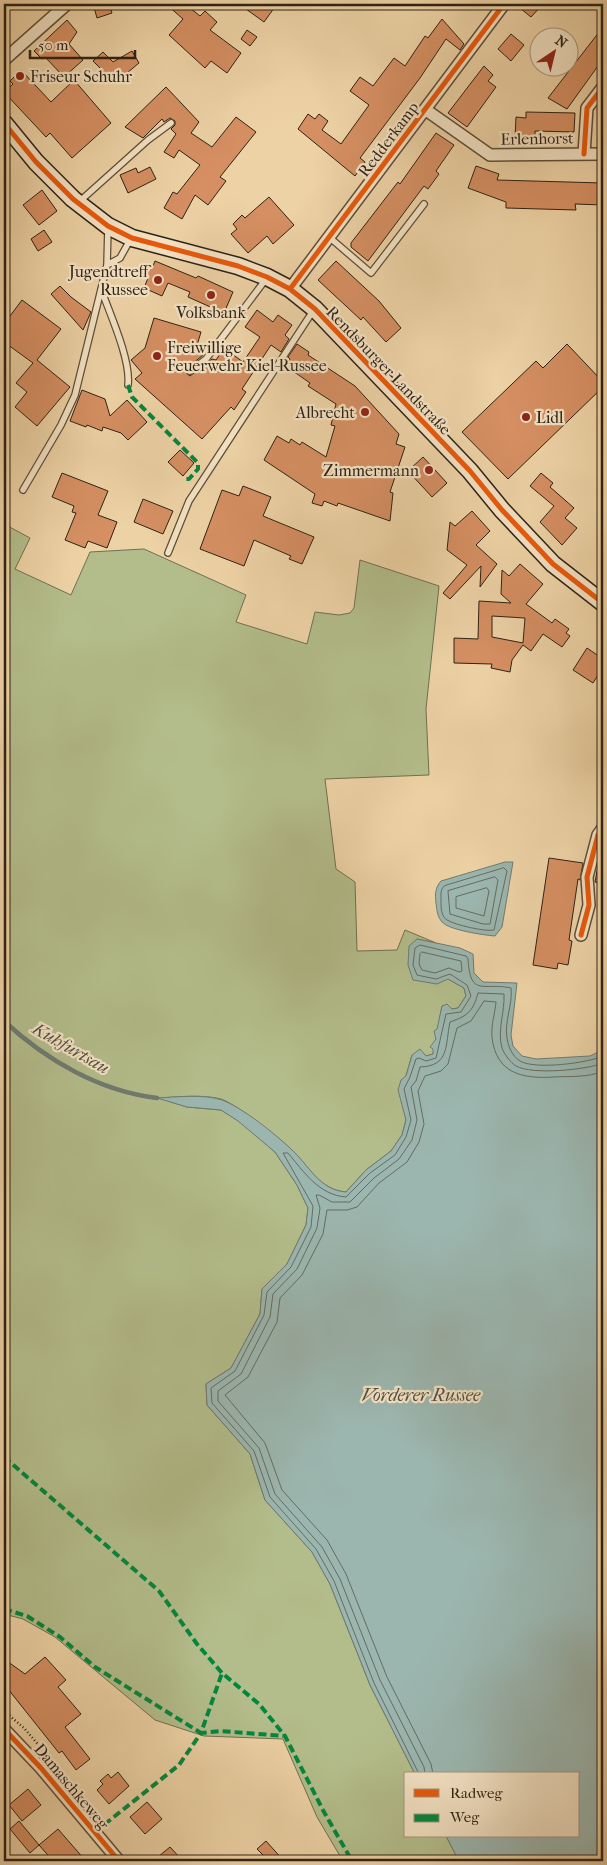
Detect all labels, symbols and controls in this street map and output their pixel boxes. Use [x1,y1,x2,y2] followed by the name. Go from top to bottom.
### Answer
[30,28,135,60] scale bar
[530,28,580,78] north arrow
[552,32,571,52] text: N
[38,36,69,54] text: 50 m
[30,67,132,86] place label: Friseur Schuhr
[14,70,26,82] marker: Friseur Schuhr
[354,98,423,181] street label: Redderkamp
[500,128,574,149] street label: Erlenhorst
[67,262,152,299] place label: Jugendtreff Russee
[152,274,164,286] marker: Jugendtreff Russee
[205,289,217,301] marker: Volksbank
[322,302,455,439] street label: Rendsburger Landstraße
[175,303,246,322] place label: Volksbank
[167,338,327,375] place label: Freiwillige Feuerwehr Kiel-Russee
[151,350,163,362] marker: Freiwillige Feuerwehr Kiel-Russee
[295,403,355,422] place label: Albrecht
[359,406,371,418] marker: Albrecht
[536,408,564,427] place label: Lidl
[520,411,532,423] marker: Lidl
[323,461,420,480] place label: Zimmermann
[423,464,435,476] marker: Zimmermann
[27,1017,113,1079] water label: Kuhfurtsau
[362,1385,481,1406] water label: Vorderer Russee
[30,1740,113,1833] street label: Damaschkeweg
[404,1772,580,1838] legend
[450,1784,503,1802] text: Radweg
[449,1808,480,1826] text: Weg

